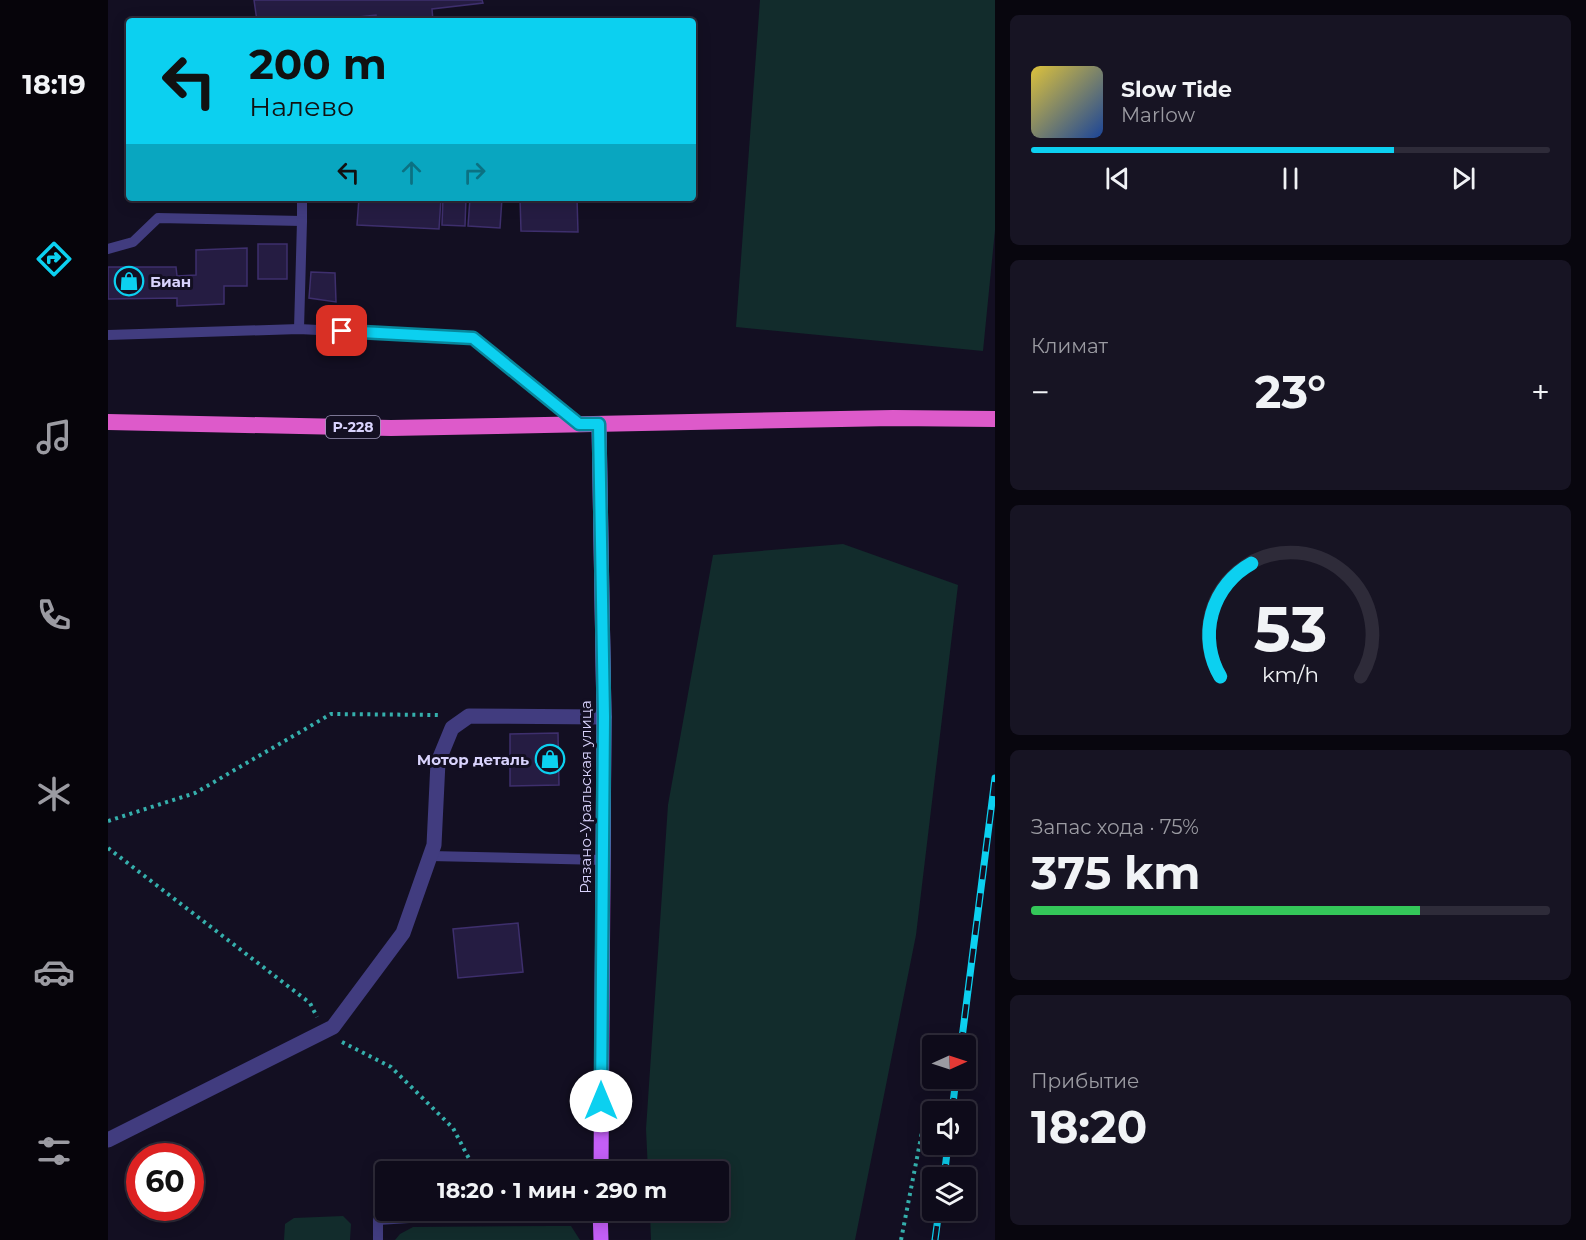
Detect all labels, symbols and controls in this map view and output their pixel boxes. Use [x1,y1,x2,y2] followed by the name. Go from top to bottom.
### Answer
[249,38,387,90] text: 200 m
[150,42,228,120] icon: left
[22,68,86,101] text: 18:19
[1121,76,1232,103] text: Slow Tide
[249,90,354,123] text: Налево
[1121,103,1195,127] text: Marlow
[332,156,365,189] icon: left
[395,156,428,189] icon: ahead
[458,156,491,189] icon: right
[1101,162,1134,195] icon: previous
[1274,162,1307,195] icon: pause
[1447,162,1480,195] icon: next
[33,238,75,280] icon: directions
[113,265,145,297] shop icon: Биан
[150,272,191,291] place label: Биан
[316,305,367,356] pin
[325,314,358,347] icon: arrive
[1031,334,1108,358] text: Климат
[1255,364,1326,419] text: 23°
[1031,372,1050,412] text: −
[1531,372,1550,412] text: +
[33,416,75,458] icon: music
[326,416,380,438] road number: Р-228
[1254,591,1327,667] text: 53
[33,594,75,636] icon: phone
[1262,661,1319,687] text: km/h
[576,700,595,894] street label: Рязано-Уральская улица
[534,743,566,775] shop icon: Мотор деталь
[417,750,529,769] place label: Мотор деталь
[33,773,75,815] icon: climate
[1031,815,1199,839] text: Запас хода · 75%
[1031,845,1200,900] text: 375 km
[33,951,75,993] icon: car
[922,1035,976,1089] north arrow
[922,1035,976,1221] map controls
[569,1069,633,1133] position arrow
[1031,1069,1139,1093] text: Прибытие
[1031,1099,1147,1154] text: 18:20
[922,1101,976,1155] button: sound
[33,1130,75,1172] icon: filters
[126,1143,204,1221] speed limit sign: 60
[922,1167,976,1221] button: layers
[437,1177,667,1204] text: 18:20 · 1 мин · 290 m

